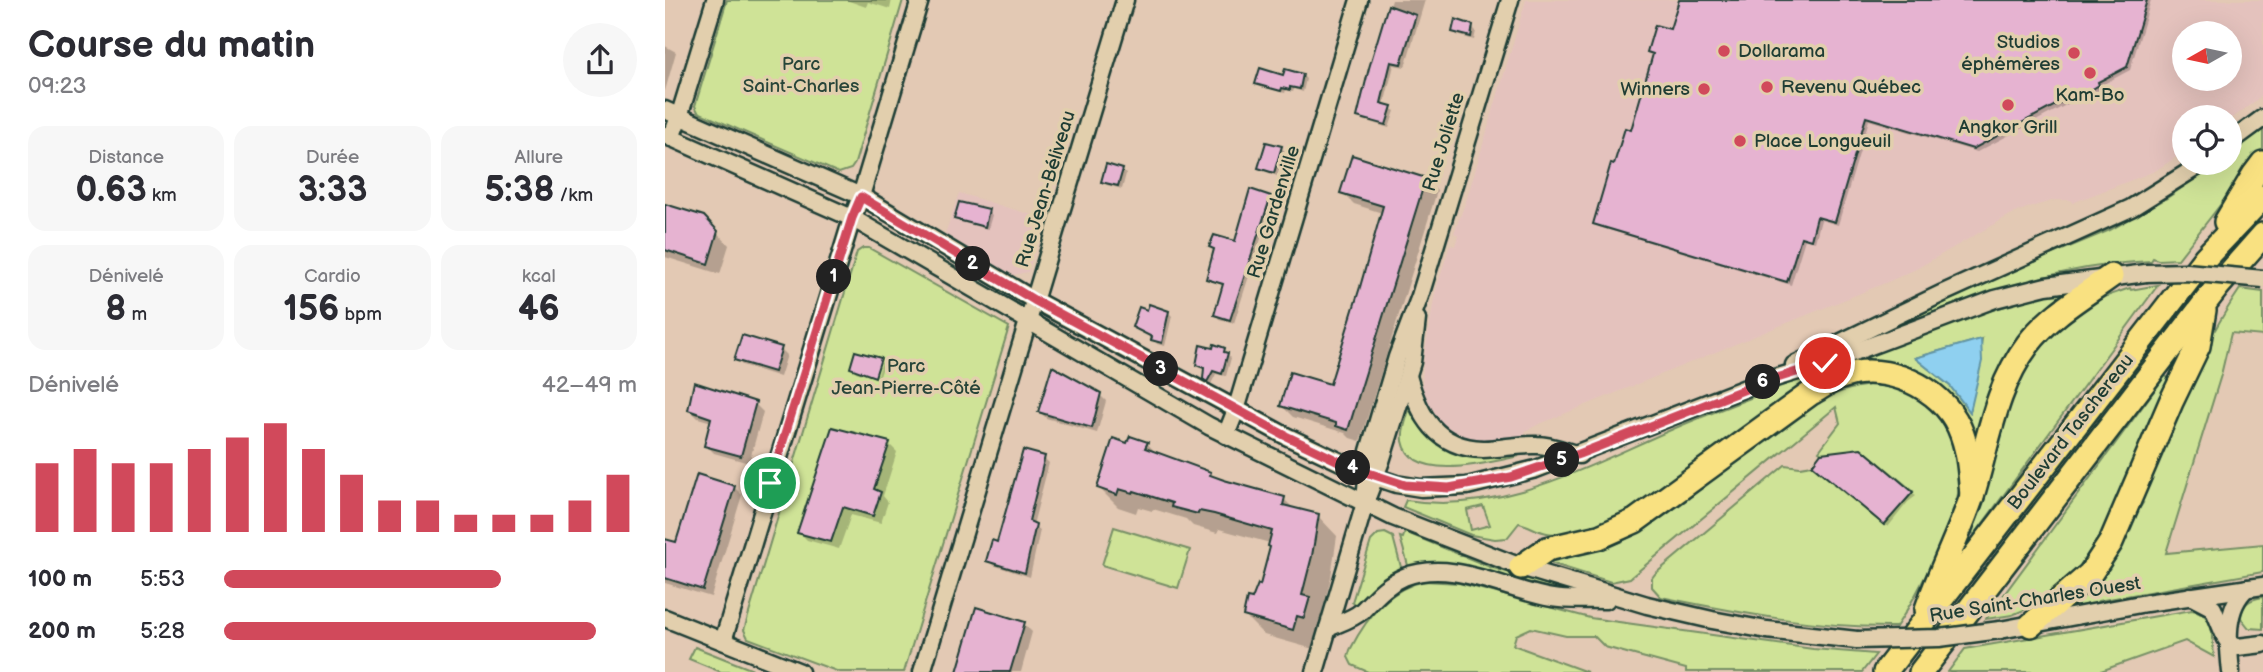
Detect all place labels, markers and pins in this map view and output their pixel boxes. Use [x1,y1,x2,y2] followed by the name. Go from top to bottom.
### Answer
[1961,31,2060,76] place label: Studios éphémères
[1738,40,1825,63] place label: Dollarama
[1716,43,1732,59] marker: Dollarama
[2066,45,2082,61] marker: Studios éphémères
[2082,65,2098,81] marker: Kam-Bo
[1781,76,1921,99] place label: Revenu Québec
[1620,78,1690,101] place label: Winners
[1759,79,1775,95] marker: Revenu Québec
[1696,81,1712,97] marker: Winners
[2055,84,2125,107] place label: Kam-Bo
[2000,97,2016,113] marker: Angkor Grill
[1958,116,2058,139] place label: Angkor Grill
[1754,130,1891,153] place label: Place Longueuil
[1732,133,1748,149] marker: Place Longueuil
[955,246,991,282] pin: 2
[817,260,851,294] pin: 1
[1795,333,1855,393] pin
[1143,352,1179,386] pin: 3
[1745,364,1781,400] pin: 6
[1545,442,1579,477] pin: 5
[1335,450,1371,486] pin: 4
[740,453,800,513] pin

